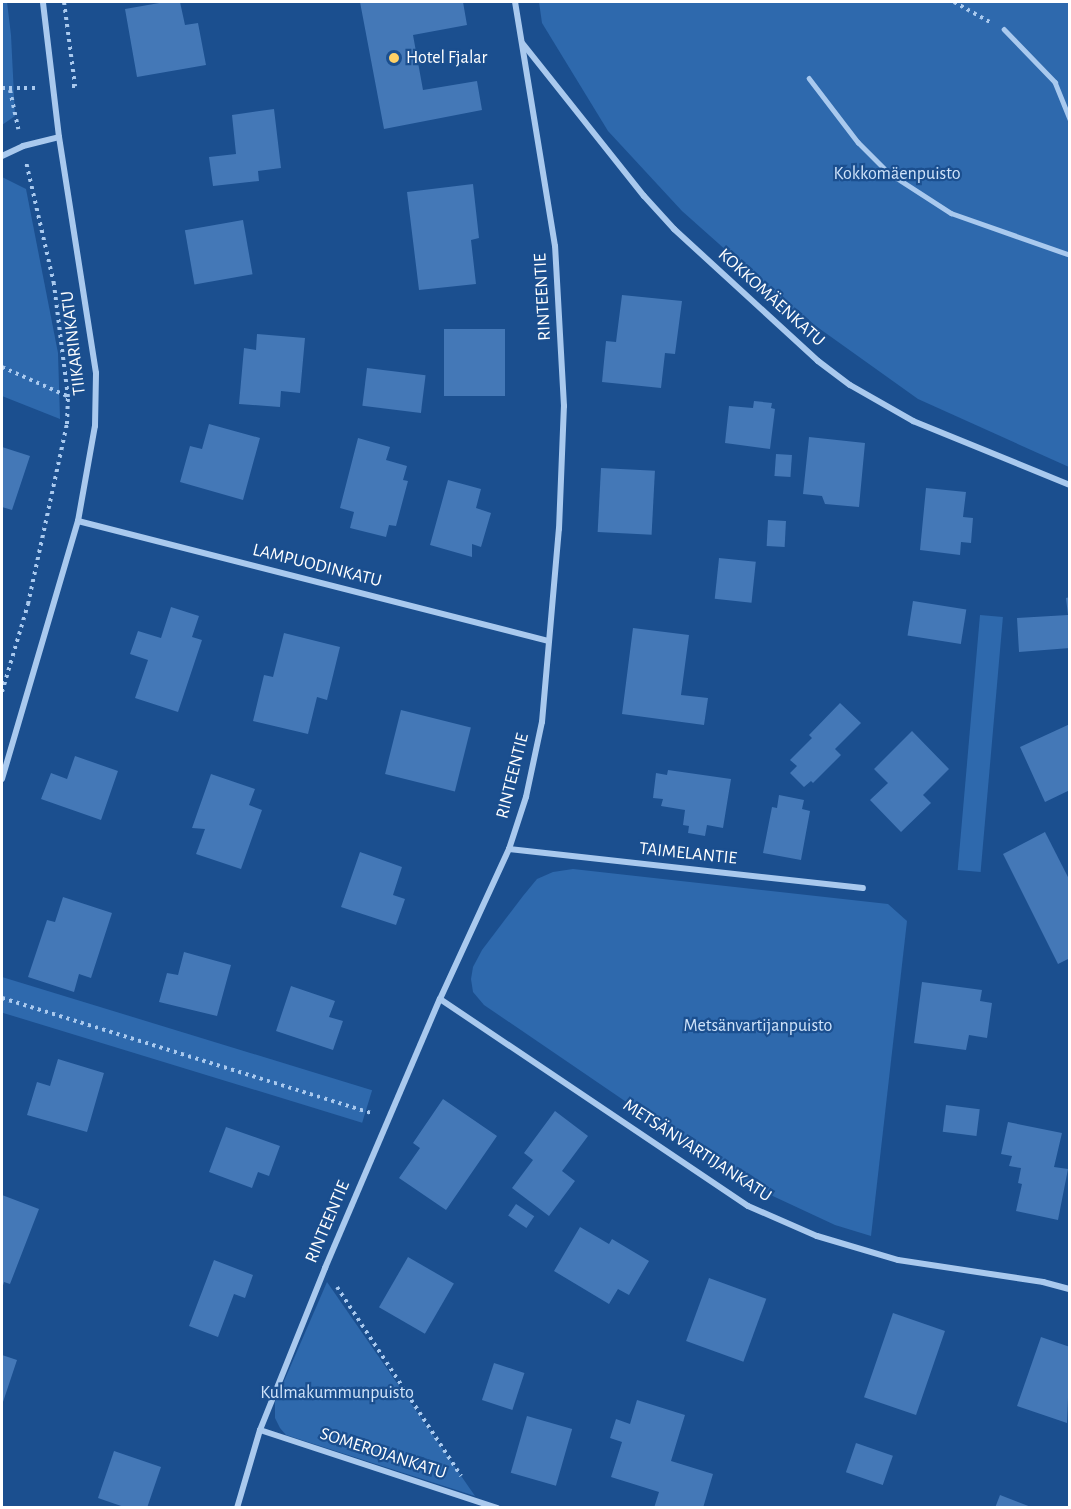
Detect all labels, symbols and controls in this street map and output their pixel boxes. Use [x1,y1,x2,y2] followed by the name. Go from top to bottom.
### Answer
[406,47,487,69] place label: Hotel Fjalar
[387,51,401,65] marker: Hotel Fjalar
[833,163,961,185] park label: Kokkomäenpuisto
[713,244,829,352] street label: KOKKOMÄENKATU
[530,253,556,341] street label: RINTEENTIE
[57,290,91,396] street label: TIIKARINKATU
[250,540,384,592] street label: LAMPUODINKATU
[492,731,534,821] street label: RINTEENTIE
[638,838,738,870] street label: TAIMELANTIE
[684,1015,832,1037] park label: Metsänvartijanpuisto
[619,1095,775,1207] street label: METSÄNVARTIJANKATU
[301,1178,355,1266] street label: RINTEENTIE
[260,1382,414,1404] park label: Kulmakummunpuisto
[317,1423,449,1485] street label: SOMEROJANKATU

